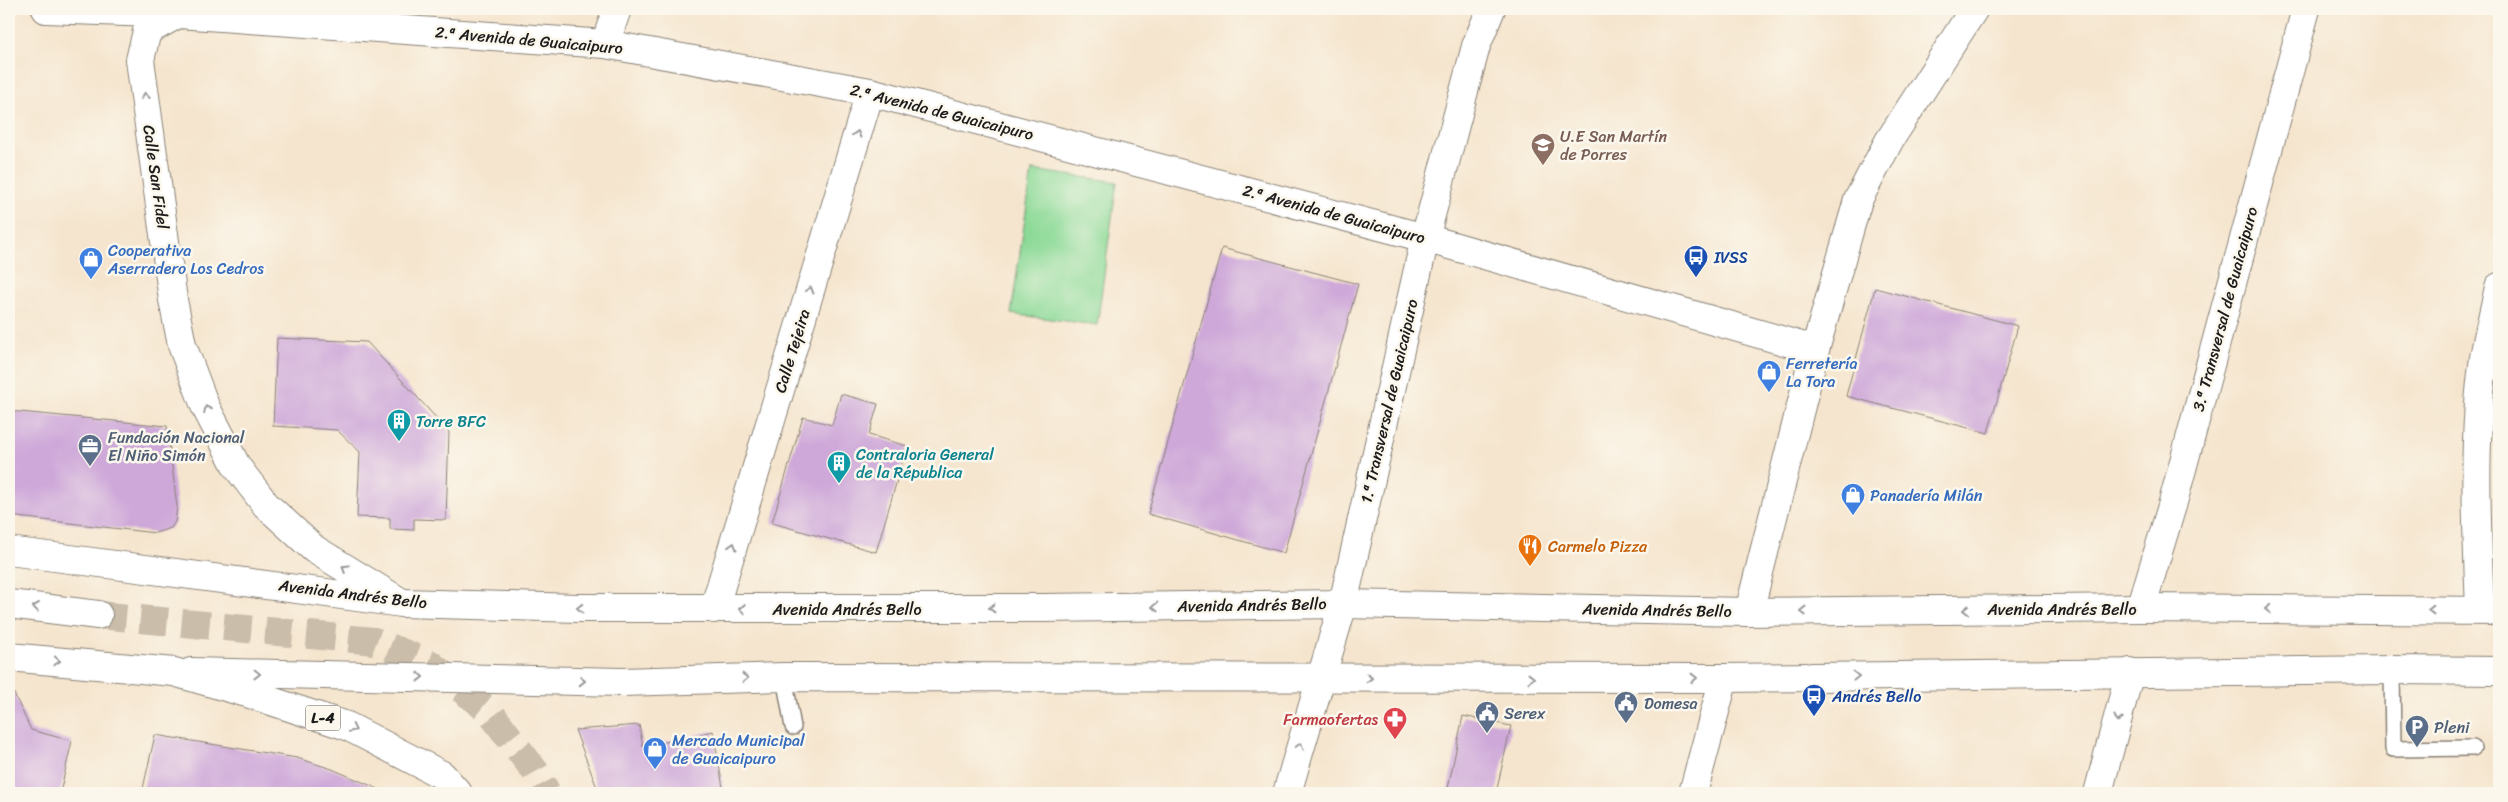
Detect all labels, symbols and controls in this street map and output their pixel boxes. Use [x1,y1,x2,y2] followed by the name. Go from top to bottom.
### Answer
[434,17,624,63] street label: 2.ª Avenida de Guaicaipuro
[847,75,1037,149] street label: 2.ª Avenida de Guaicaipuro
[140,92,151,100] one-way arrow
[1560,122,1667,169] place label: U.E San Martín de Porres
[134,123,178,231] street label: Calle San Fidel
[852,131,862,139] one-way arrow
[1530,132,1556,166] school or university icon: U.E San Martín de Porres
[1239,176,1429,252] street label: 2.ª Avenida de Guaicaipuro
[2184,203,2266,415] street label: 3.ª Transversal de Guaicaipuro
[107,236,264,283] place label: Cooperativa Aserradero Los Cedros
[1713,243,1748,272] place label: IVSS
[1683,244,1709,278] bus stop icon: IVSS
[78,246,104,280] shop icon: Cooperativa Aserradero Los Cedros
[805,286,815,294] one-way arrow
[1351,296,1427,506] street label: 1.ª Transversal de Guaicaipuro
[766,306,818,396] street label: Calle Tejeira
[1786,349,1857,396] place label: Ferretería La Tora
[1756,359,1782,393] shop icon: Ferretería La Tora
[203,405,213,414] one-way arrow
[416,407,486,436] place label: Torre BFC
[386,408,412,442] building icon: Torre BFC
[108,423,245,470] place label: Fundación Nacional El Niño Simón
[77,433,103,467] office icon: Fundación Nacional El Niño Simón
[856,440,994,487] place label: Contraloria General de la Républica
[826,450,852,484] building icon: Contraloria General de la Républica
[1870,481,1983,510] place label: Panadería Milán
[1840,482,1866,516] shop icon: Panadería Milán
[1548,532,1648,561] place label: Carmelo Pizza
[1517,533,1543,567] restaurant icon: Carmelo Pizza
[728,542,738,551] one-way arrow
[342,564,351,574] one-way arrow
[276,570,429,617] street label: Avenida Andrés Bello
[1176,589,1327,621] street label: Avenida Andrés Bello
[1581,594,1732,626] street label: Avenida Andrés Bello
[771,595,922,624] street label: Avenida Andrés Bello
[1986,595,2137,624] street label: Avenida Andrés Bello
[32,602,40,613] one-way arrow
[1150,602,1158,612] one-way arrow
[575,603,583,613] one-way arrow
[988,603,996,613] one-way arrow
[738,604,746,614] one-way arrow
[2264,604,2272,614] one-way arrow
[1962,605,1970,615] one-way arrow
[2427,605,2434,615] one-way arrow
[1799,606,1807,616] one-way arrow
[54,655,62,666] one-way arrow
[254,668,262,679] one-way arrow
[1852,671,1860,681] one-way arrow
[416,672,424,682] one-way arrow
[741,673,749,684] one-way arrow
[1365,673,1373,683] one-way arrow
[1528,673,1535,683] one-way arrow
[1690,673,1698,683] one-way arrow
[579,676,587,686] one-way arrow
[1831,682,1921,711] place label: Andrés Bello
[1801,683,1827,717] bus stop icon: Andrés Bello
[1644,689,1698,718] place label: Domesa
[1613,690,1639,724] public building icon: Domesa
[1504,699,1546,728] place label: Serex
[1474,700,1500,734] public building icon: Serex
[1283,705,1378,734] place label: Farmaofertas
[306,706,340,730] road number: L-4
[1382,706,1408,740] pharmacy icon: Farmaofertas
[2434,713,2470,742] place label: Pleni
[2404,714,2430,748] parking icon: Pleni
[2113,715,2123,723] one-way arrow
[348,723,357,734] one-way arrow
[672,726,805,773] place label: Mercado Municipal de Guaicaipuro
[642,736,668,770] shop icon: Mercado Municipal de Guaicaipuro
[1294,743,1304,751] one-way arrow

